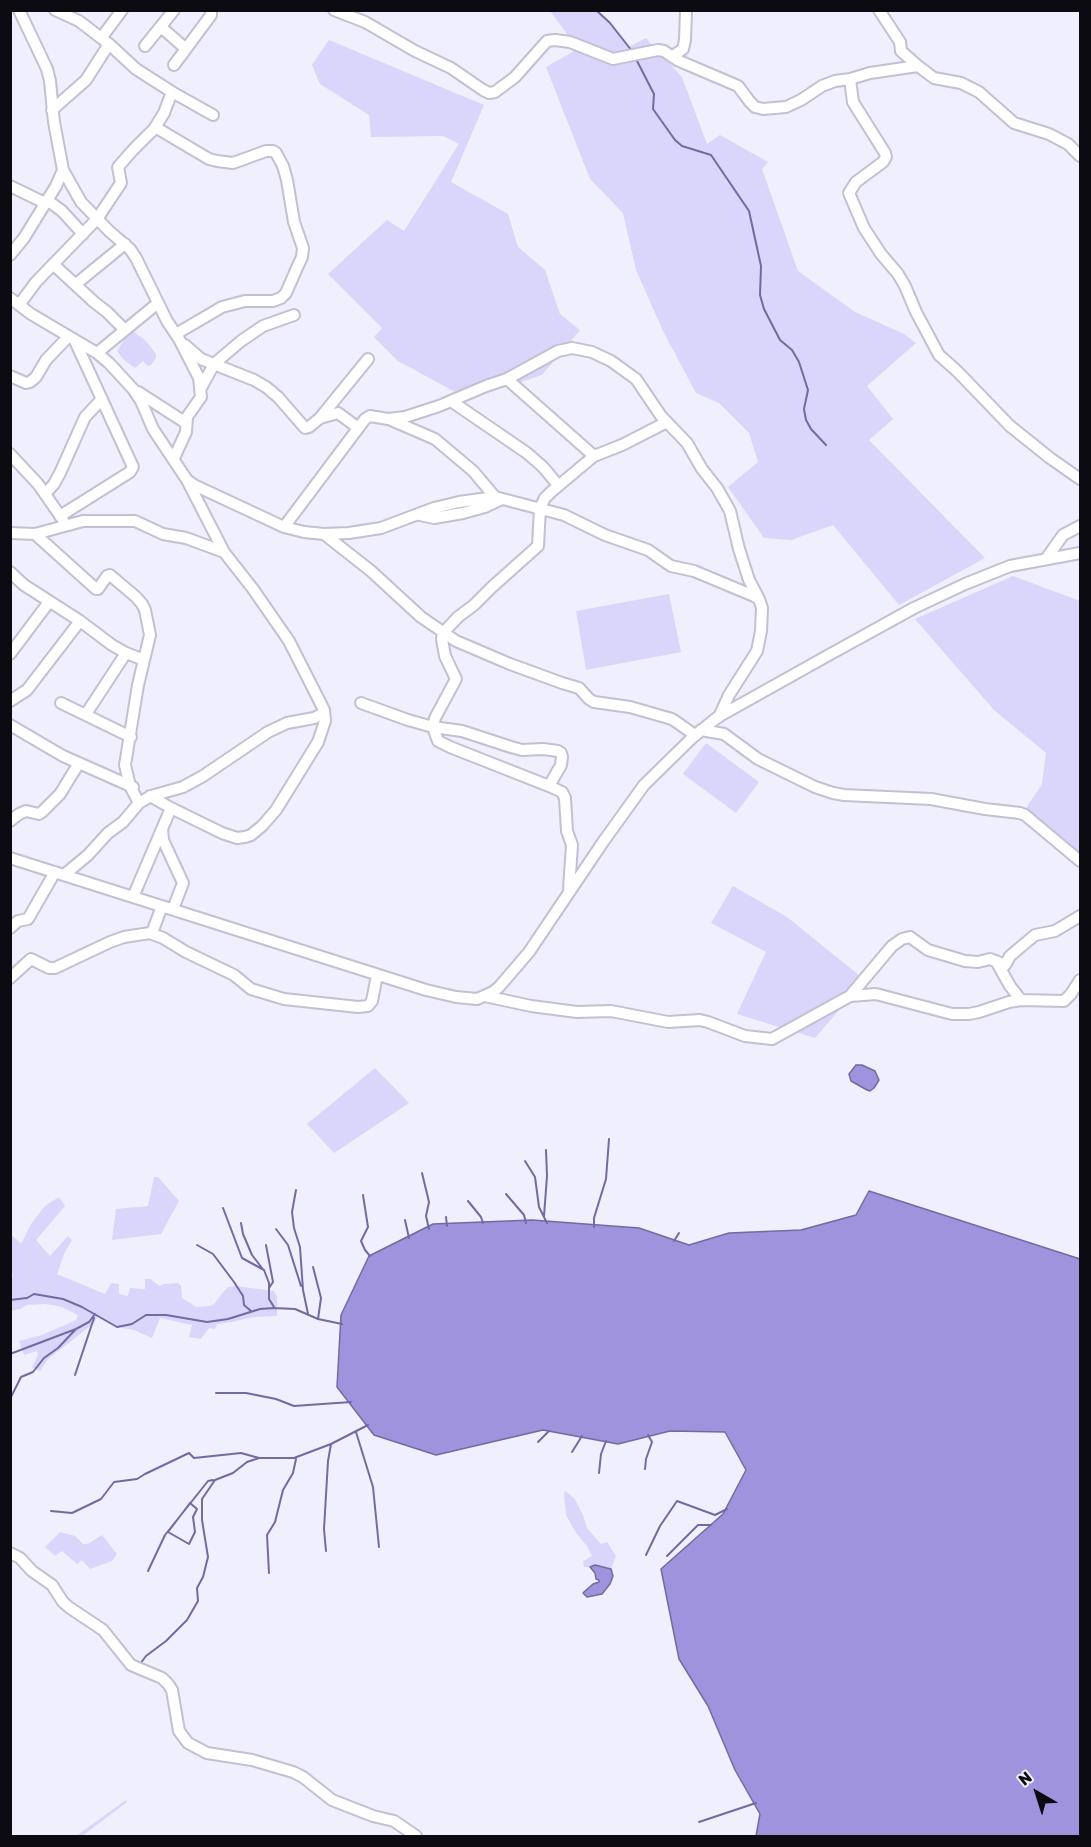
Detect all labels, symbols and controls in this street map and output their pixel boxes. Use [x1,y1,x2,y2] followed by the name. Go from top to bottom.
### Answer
[1007,1763,1067,1823] north arrow
[1015,1768,1036,1790] text: N

